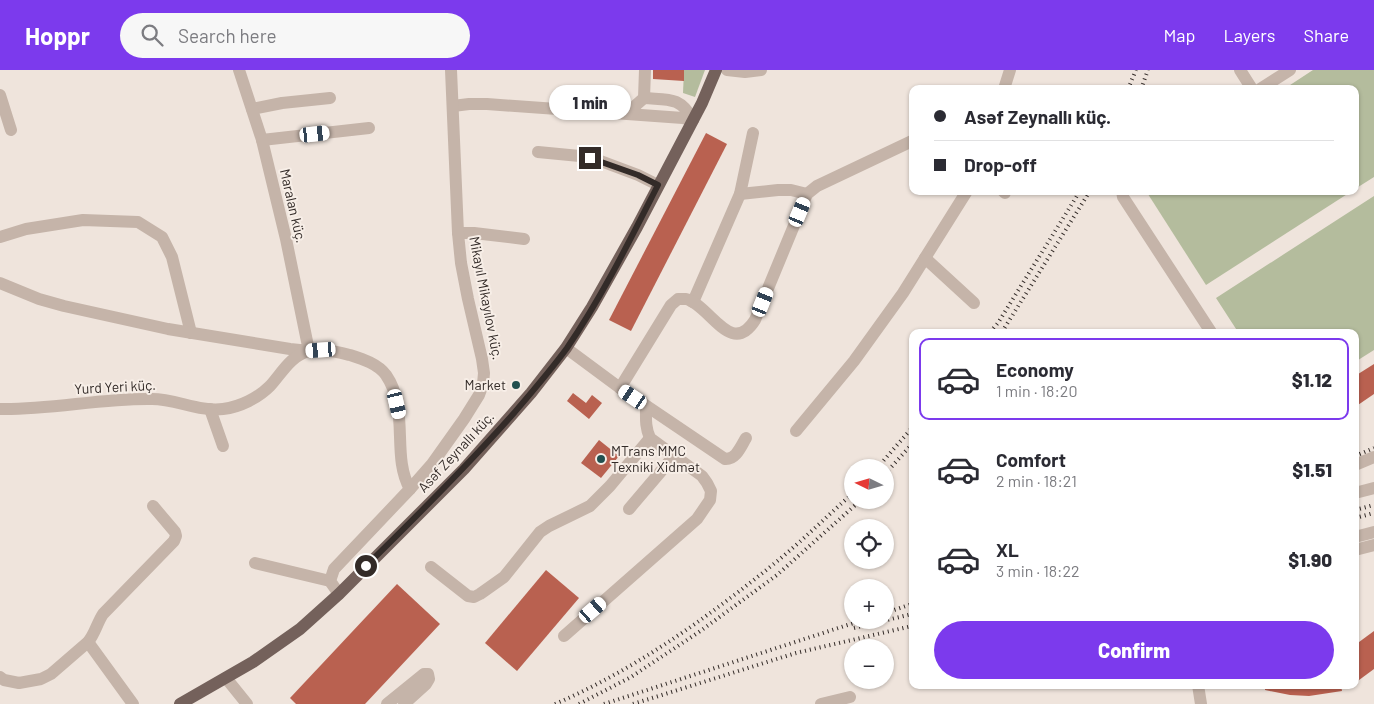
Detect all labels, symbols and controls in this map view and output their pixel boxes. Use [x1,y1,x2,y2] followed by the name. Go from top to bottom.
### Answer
[120,13,470,58] search box
[25,21,90,50] text: Hoppr
[138,21,166,49] icon: search
[178,24,277,47] text: Search here
[1163,24,1195,46] text: Map
[1223,24,1276,46] text: Layers
[1304,24,1349,46] text: Share
[549,86,631,121] callout: 1 min
[572,93,608,112] text: 1 min
[964,105,1111,128] text: Asəf Zeynallı küç.
[299,125,330,143] car
[579,147,601,169] route end
[964,153,1037,176] text: Drop-off
[277,167,310,245] street label: Maralan küç.
[787,195,812,229] car
[466,235,507,361] street label: Mikayıl Mikayılov küç.
[750,285,775,319] car
[305,341,336,359] car
[936,357,981,402] icon: car
[996,358,1074,381] text: Economy
[1292,368,1332,391] text: $1.12
[74,376,156,397] street label: Yurd Yeri küç.
[465,376,506,393] place label: Market
[510,379,522,391] marker: Market
[996,381,1077,400] text: 1 min · 18:20
[616,382,649,412] car
[386,388,407,420] car
[414,408,497,496] street label: Asəf Zeynallı küç.
[611,442,700,475] place label: MTrans MMC Texniki Xidmət
[936,447,981,492] icon: car
[996,448,1066,471] text: Comfort
[595,453,607,465] marker: MTrans MMC Texniki Xidmət
[1292,458,1332,481] text: $1.51
[844,459,894,509] north arrow
[844,459,894,689] map controls
[996,471,1077,490] text: 2 min · 18:21
[844,519,894,569] button: locate
[936,537,981,582] icon: car
[996,538,1019,561] text: XL
[1288,548,1332,571] text: $1.90
[355,555,377,577] route start
[996,561,1080,580] text: 3 min · 18:22
[844,579,894,629] button: +
[576,594,609,626] car
[934,621,1334,679] button: Confirm
[844,639,894,689] button: −

